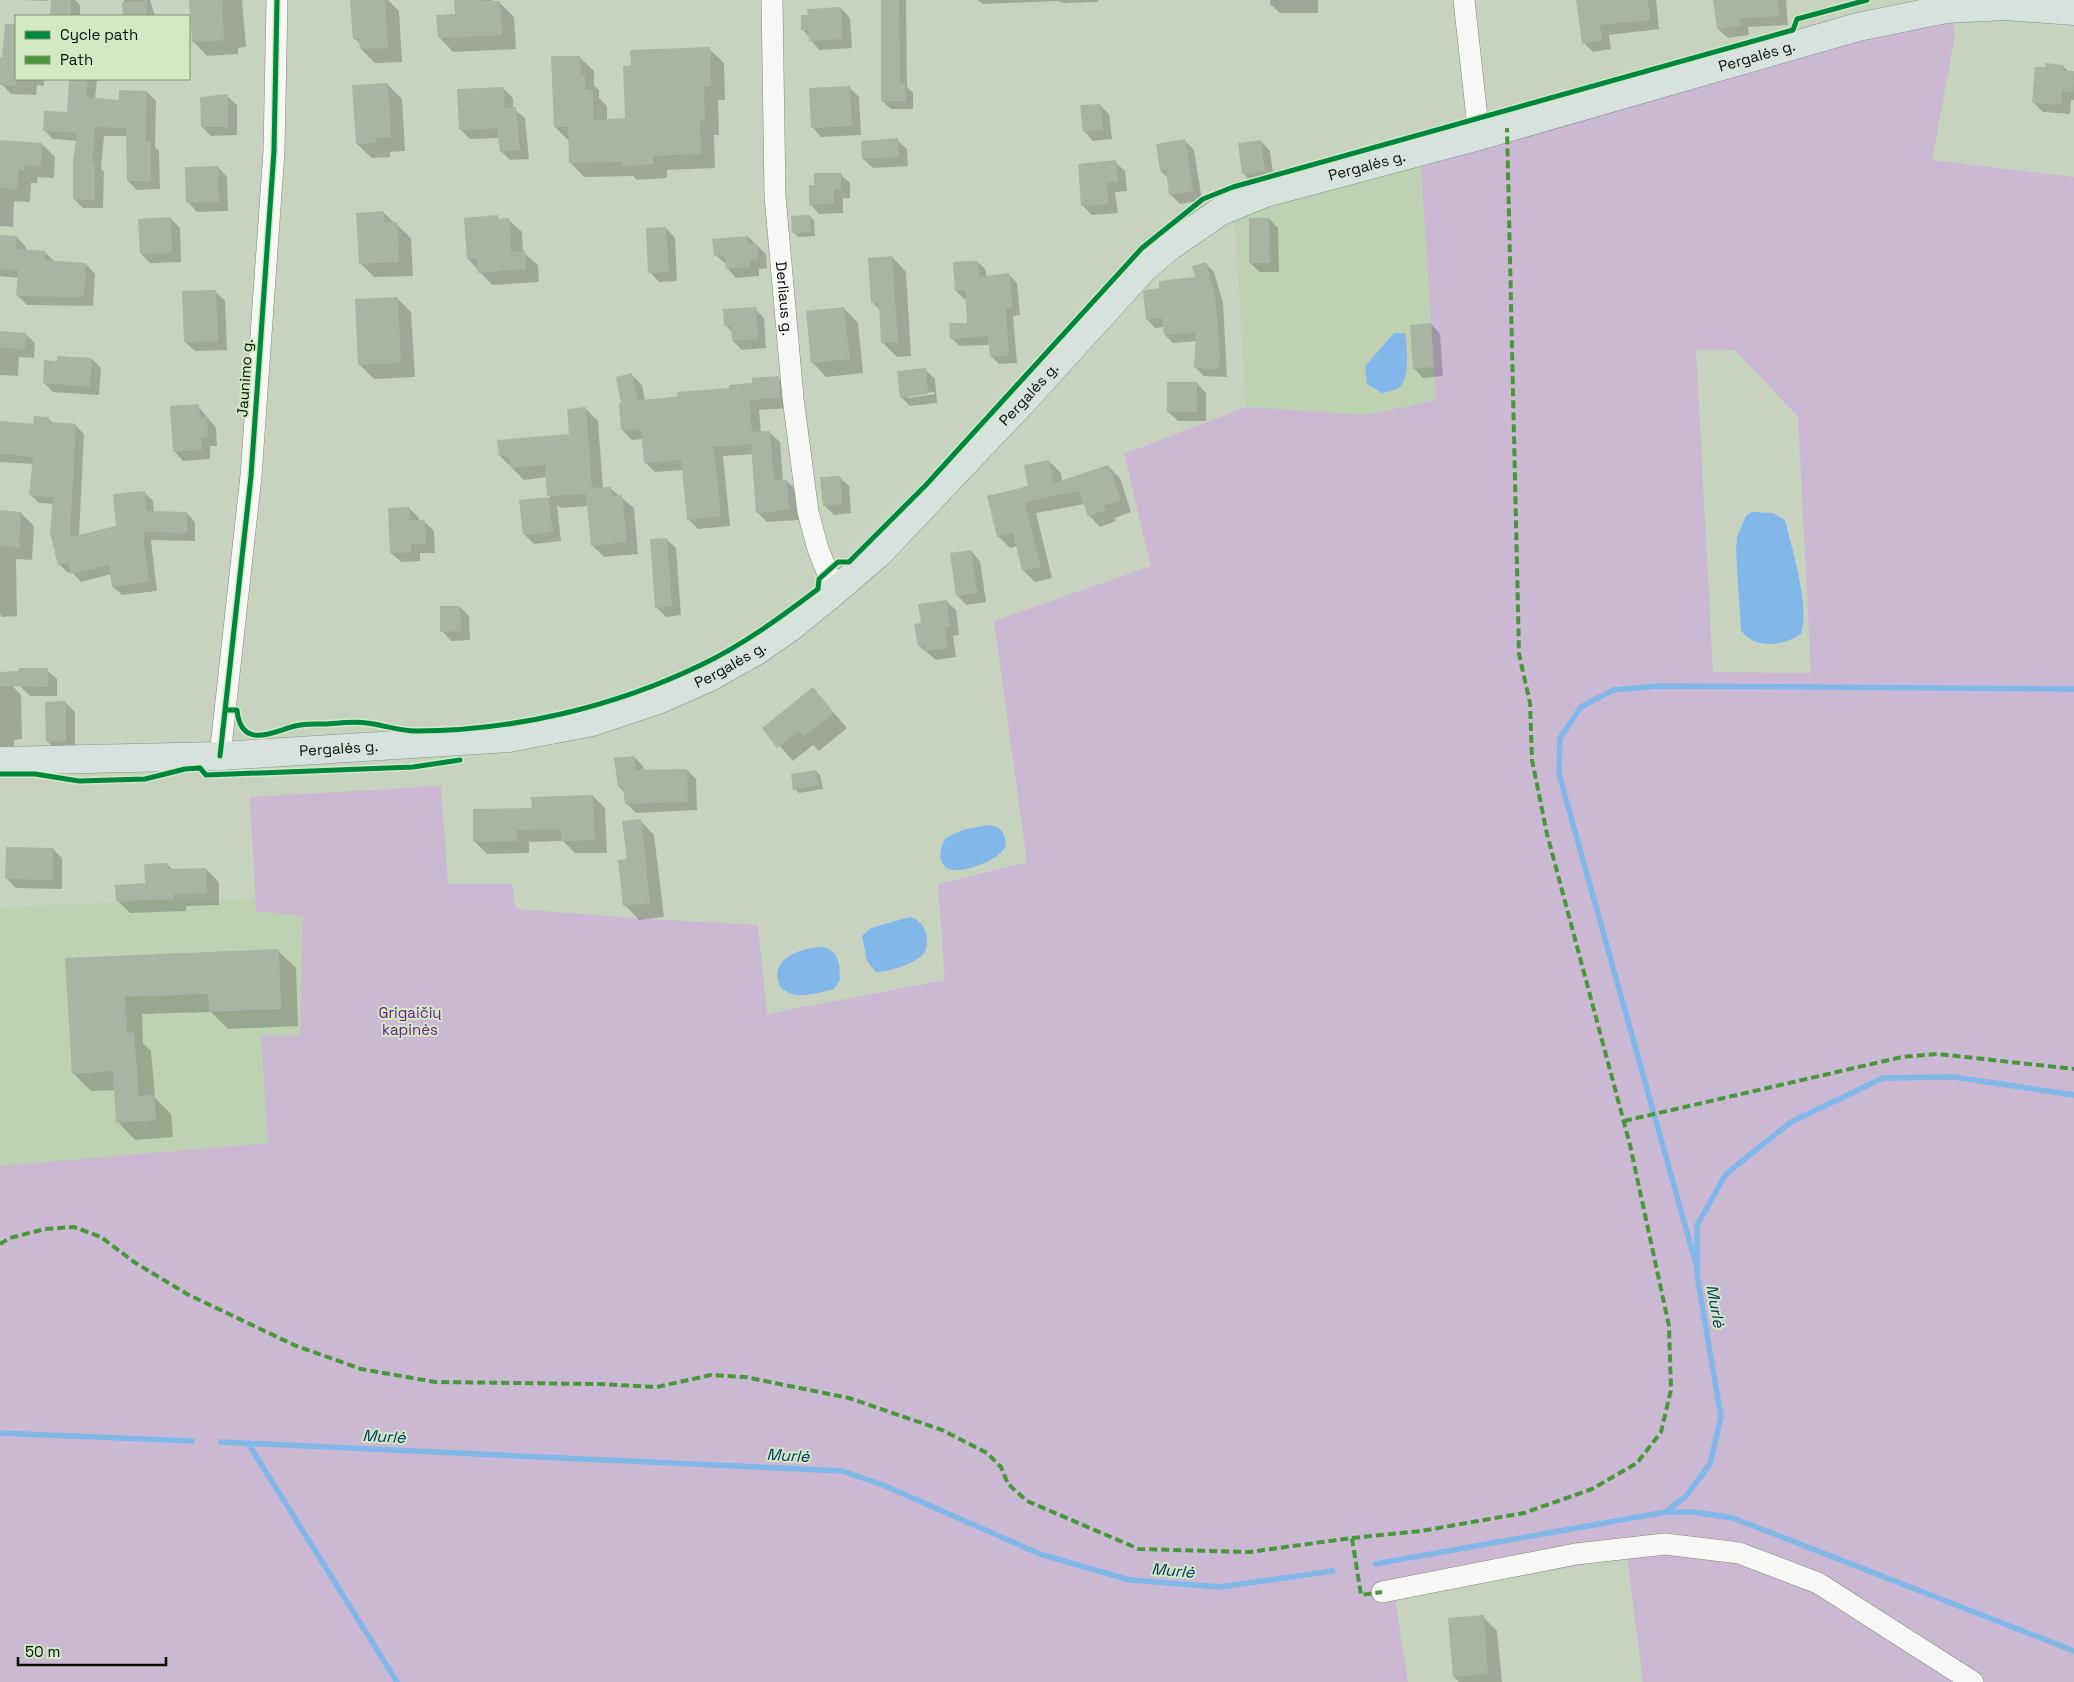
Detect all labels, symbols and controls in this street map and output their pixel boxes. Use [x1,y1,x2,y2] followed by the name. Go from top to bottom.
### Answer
[15,15,190,80] legend
[60,25,138,44] text: Cycle path
[1716,36,1797,76] street label: Pergalės g.
[60,50,93,69] text: Path
[1326,146,1408,185] street label: Pergalės g.
[772,260,797,337] street label: Derliaus g.
[232,338,257,418] street label: Jaunimo g.
[995,359,1062,430] street label: Pergalės g.
[691,637,769,692] street label: Pergalės g.
[299,736,379,760] street label: Pergalės g.
[379,1003,442,1039] park label: Grigaičių kapinės
[1701,1283,1730,1330] water label: Murlė
[362,1425,407,1448] water label: Murlė
[766,1444,811,1467] water label: Murlė
[1151,1558,1196,1583] water label: Murlė
[18,1634,165,1666] scale bar
[25,1642,60,1661] text: 50 m

